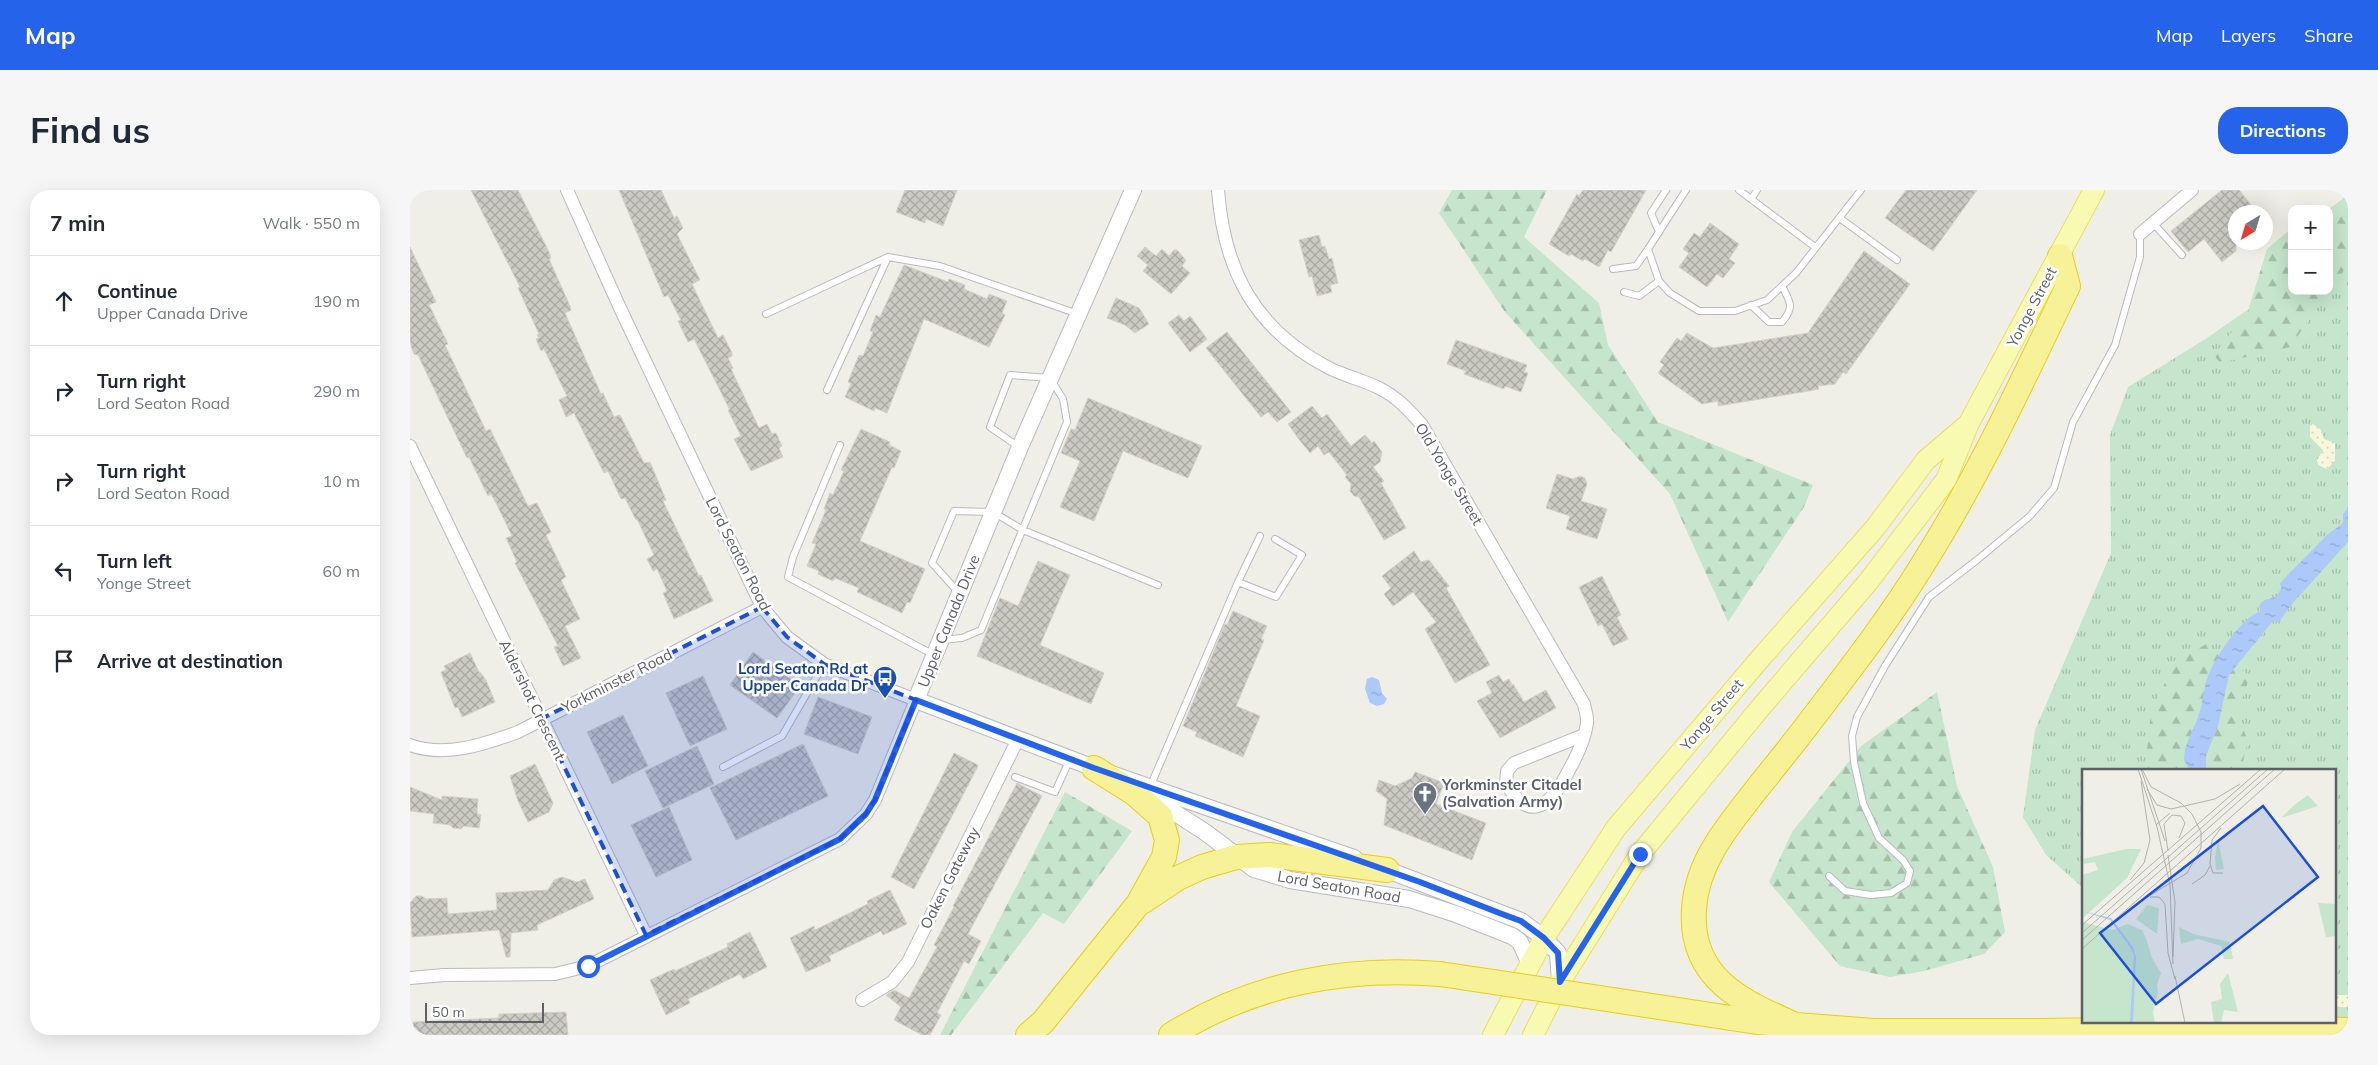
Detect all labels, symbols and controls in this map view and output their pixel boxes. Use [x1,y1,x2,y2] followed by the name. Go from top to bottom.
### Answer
[25,20,76,50] text: Map
[2156,24,2193,47] text: Map
[2221,24,2276,47] text: Layers
[2304,24,2353,47] text: Share
[2218,107,2348,154] button: Directions
[30,108,150,152] text: Find us
[2228,205,2273,250] north arrow
[2288,205,2333,295] map controls
[2288,205,2333,250] button: +
[50,210,105,236] text: 7 min
[262,213,360,233] text: Walk · 550 m
[2288,250,2333,295] button: −
[2002,264,2061,351] street label: Yonge Street
[97,279,177,303] text: Continue
[50,287,78,315] icon: ahead
[313,291,360,311] text: 190 m
[97,303,248,323] text: Upper Canada Drive
[97,369,186,393] text: Turn right
[50,377,78,405] icon: right
[313,381,360,401] text: 290 m
[97,393,230,413] text: Lord Seaton Road
[1411,419,1487,528] street label: Old Yonge Street
[97,459,186,483] text: Turn right
[50,467,78,495] icon: right
[323,471,360,491] text: 10 m
[97,483,230,503] text: Lord Seaton Road
[702,494,775,614] street label: Lord Seaton Road
[97,549,172,573] text: Turn left
[913,552,984,690] street label: Upper Canada Drive
[50,557,78,585] icon: left
[323,561,360,581] text: 60 m
[97,573,191,593] text: Yonge Street
[495,636,570,763] street label: Aldershot Crescent
[557,644,675,717] street label: Yorkminster Road
[50,647,78,675] icon: arrive
[97,649,283,673] text: Arrive at destination
[738,659,868,695] place label: Lord Seaton Rd at Upper Canada Dr
[872,665,898,699] bus stop icon: Lord Seaton Rd at Upper Canada Dr
[1675,675,1747,755] street label: Yonge Street
[2082,769,2336,1022] inset map
[1441,775,1582,811] place label: Yorkminster Citadel (Salvation Army)
[1412,781,1438,815] church icon: Yorkminster Citadel (Salvation Army)
[916,824,983,932] street label: Oaken Gateway
[1629,843,1652,866] route end
[1276,866,1402,907] street label: Lord Seaton Road
[577,955,600,978] route start
[425,1000,544,1023] scale bar
[432,1003,465,1021] text: 50 m

